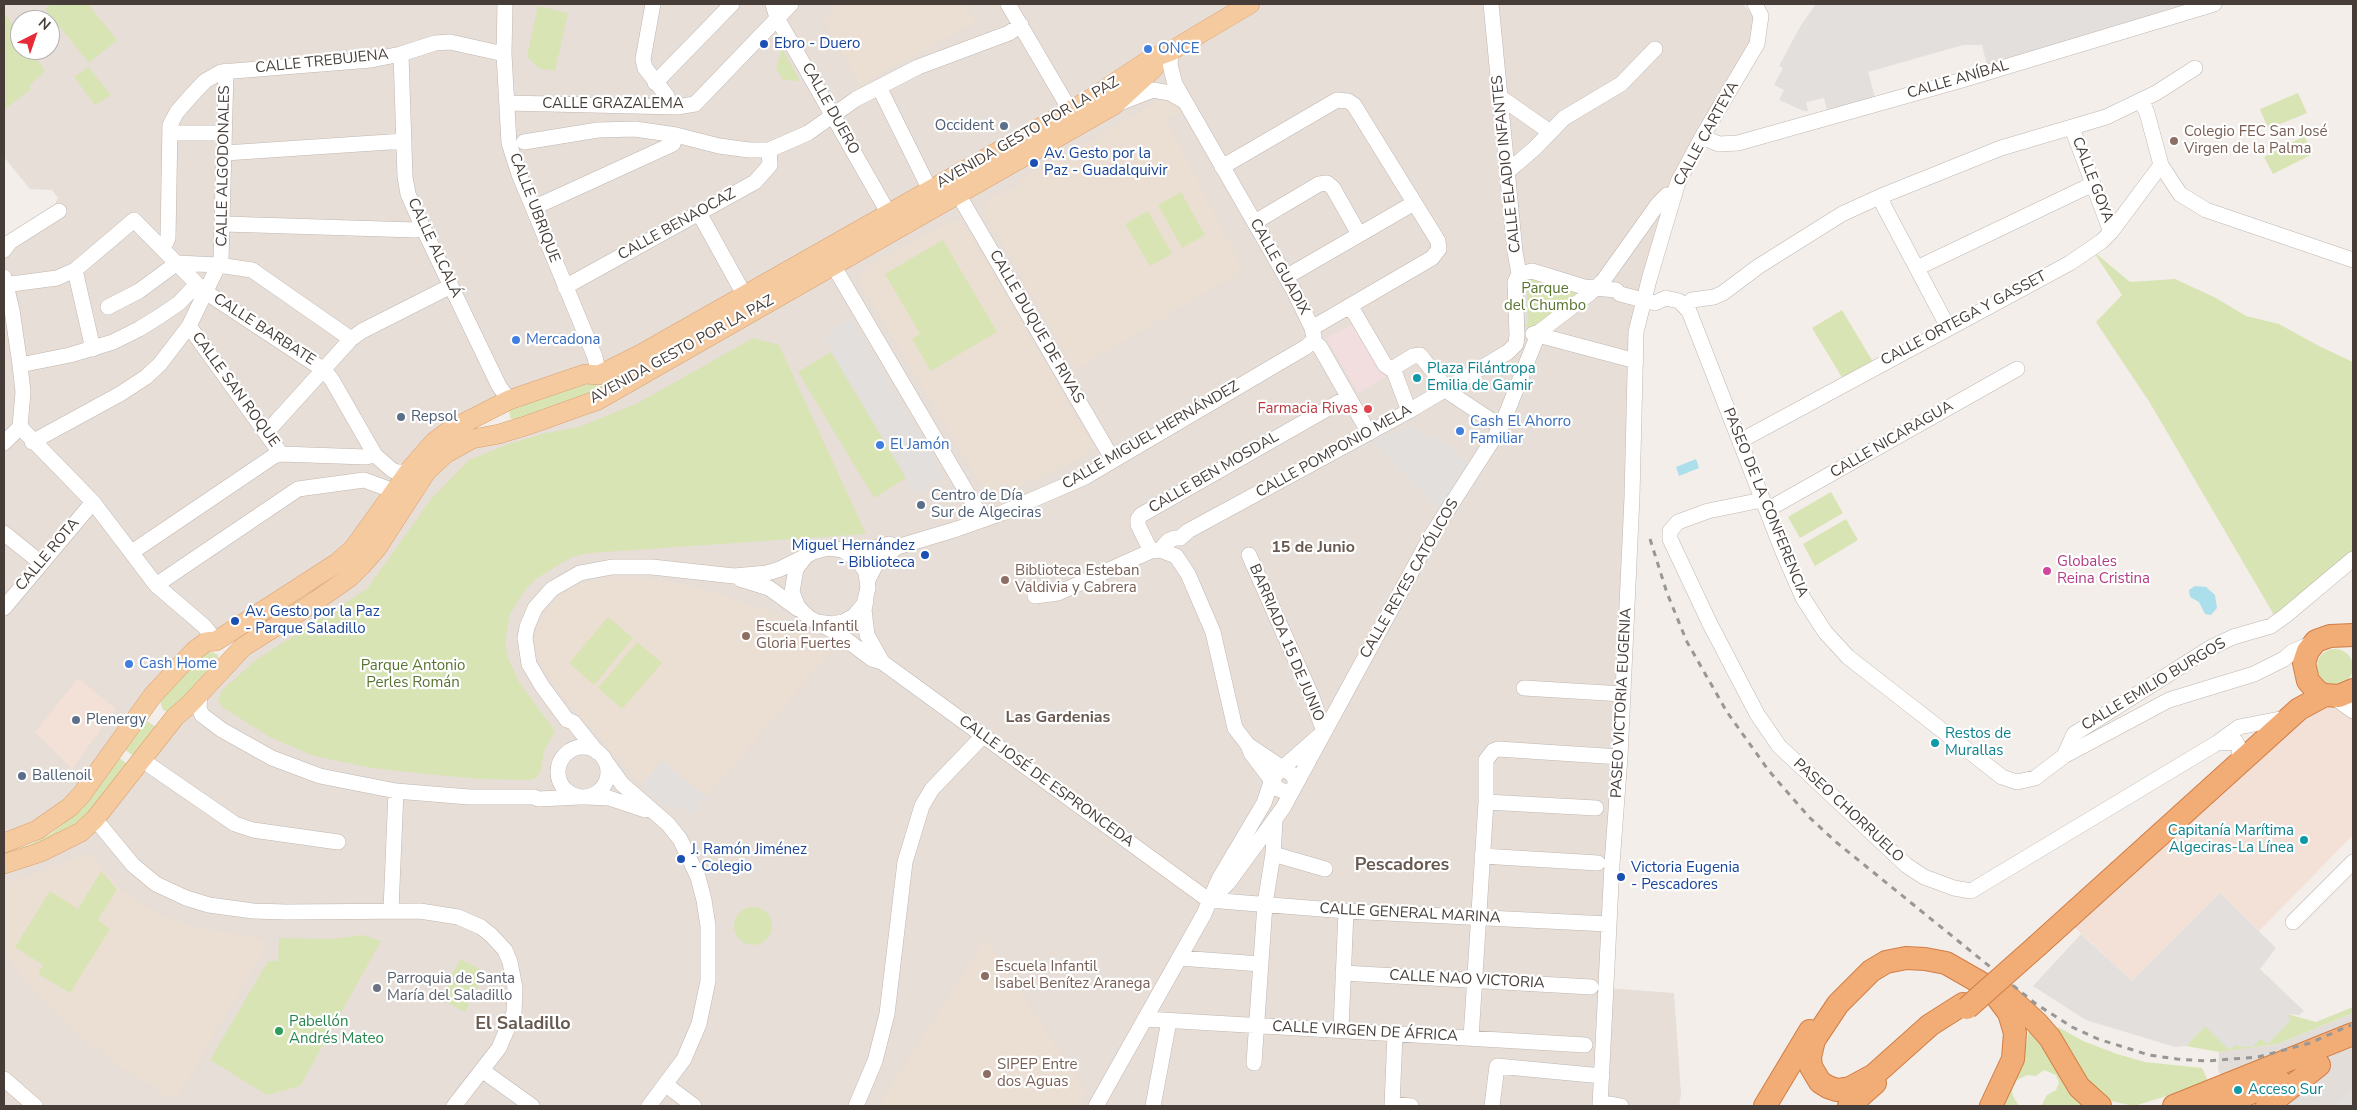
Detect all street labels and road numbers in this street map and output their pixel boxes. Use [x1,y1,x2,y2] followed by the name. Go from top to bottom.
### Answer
[255,46,389,78] street label: CALLE TREBUJENA
[1905,57,2011,103] street label: CALLE ANÍBAL
[797,60,863,158] street label: CALLE DUERO
[934,73,1122,193] street label: AVENIDA GESTO POR LA PAZ
[1489,74,1525,254] street label: CALLE ELADIO INFANTES
[1671,79,1743,189] street label: CALLE CARTEYA
[214,85,234,247] street label: CALLE ALGODONALES
[542,95,684,113] street label: CALLE GRAZALEMA
[2067,135,2117,225] street label: CALLE GOYA
[505,151,563,265] street label: CALLE UBRIQUE
[615,185,739,265] street label: CALLE BENAOCAZ
[403,195,465,301] street label: CALLE ALCALÁ
[1245,216,1313,318] street label: CALLE GUADIX
[985,247,1087,407] street label: CALLE DUQUE DE RIVAS
[1878,268,2050,370] street label: CALLE ORTEGA Y GASSET
[210,290,318,370] street label: CALLE BARBATE
[587,292,777,408] street label: AVENIDA GESTO POR LA PAZ
[187,329,283,451] street label: CALLE SAN ROQUE
[1060,378,1242,494] street label: CALLE MIGUEL HERNÁNDEZ
[1827,398,1957,482] street label: CALLE NICARAGUA
[1253,402,1415,502] street label: CALLE POMPONIO MELA
[1719,406,1811,600] street label: PASEO DE LA CONFERENCIA
[1146,428,1282,518] street label: CALLE BEN MOSDAL
[1357,496,1463,662] street label: CALLE REYES CATÓLICOS
[12,515,84,595] street label: CALLE ROTA
[1245,562,1327,724] street label: BARRIADA 15 DE JUNIO
[1608,607,1636,799] street label: PASEO VICTORIA EUGENIA
[2079,635,2229,735] street label: CALLE EMILIO BURGOS
[955,712,1137,852] street label: CALLE JOSÉ DE ESPRONCEDA
[1789,755,1907,867] street label: PASEO CHORRUELO
[1319,900,1501,928] street label: CALLE GENERAL MARINA
[1389,967,1545,993] street label: CALLE NAO VICTORIA
[1272,1018,1458,1046] street label: CALLE VIRGEN DE ÁFRICA

